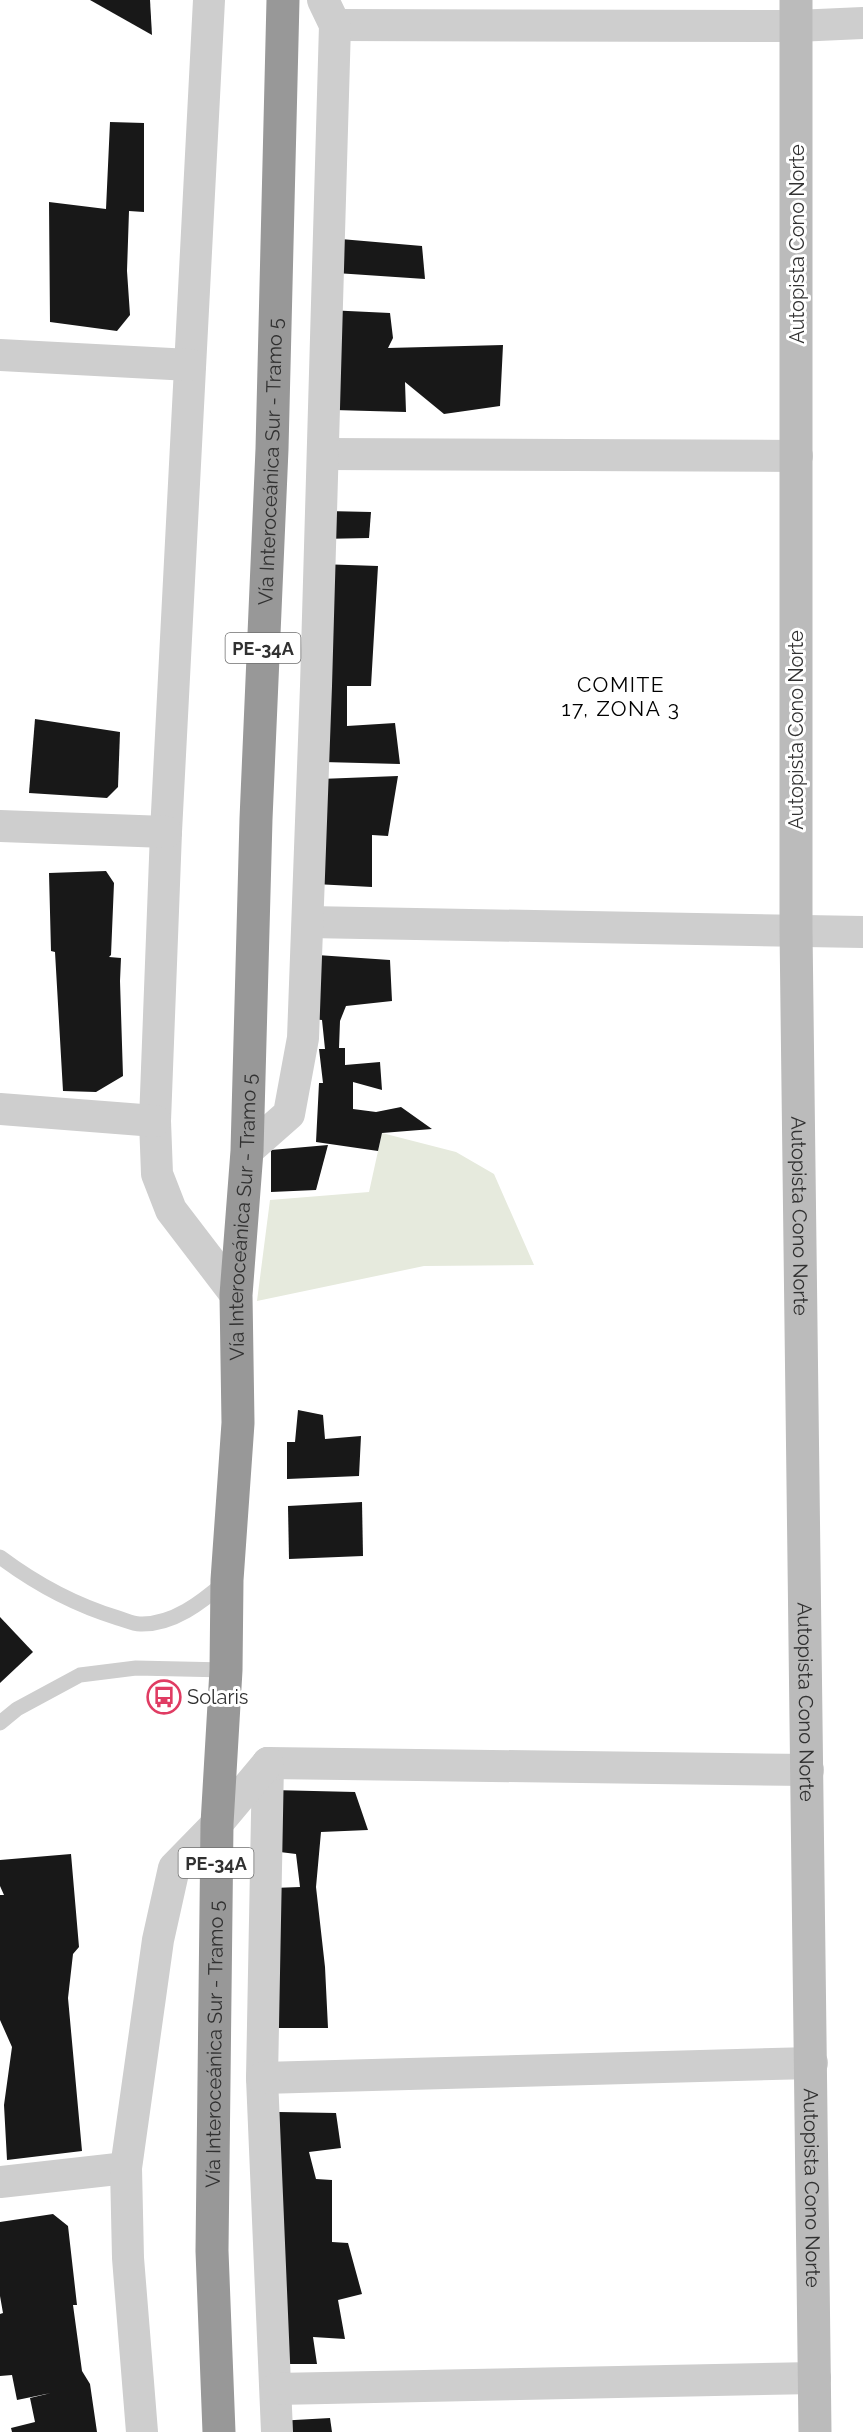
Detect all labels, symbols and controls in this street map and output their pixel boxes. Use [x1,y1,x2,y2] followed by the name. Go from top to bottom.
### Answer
[785,144,809,344] street label: Autopista Cono Norte
[253,318,287,606] street label: Vía Interoceánica Sur - Tramo 5
[784,630,808,830] street label: Autopista Cono Norte
[226,633,300,663] road number: PE-34A
[562,672,680,721] district label: COMITE 17, ZONA 3
[224,1073,261,1361] street label: Vía Interoceánica Sur - Tramo 5
[786,1116,813,1316] street label: Autopista Cono Norte
[793,1602,819,1802] street label: Autopista Cono Norte
[146,1679,182,1715] bus stop icon: Solaris
[187,1685,248,1709] place label: Solaris
[178,1848,254,1878] road number: PE-34A
[201,1900,228,2188] street label: Vía Interoceánica Sur - Tramo 5
[799,2088,825,2288] street label: Autopista Cono Norte

